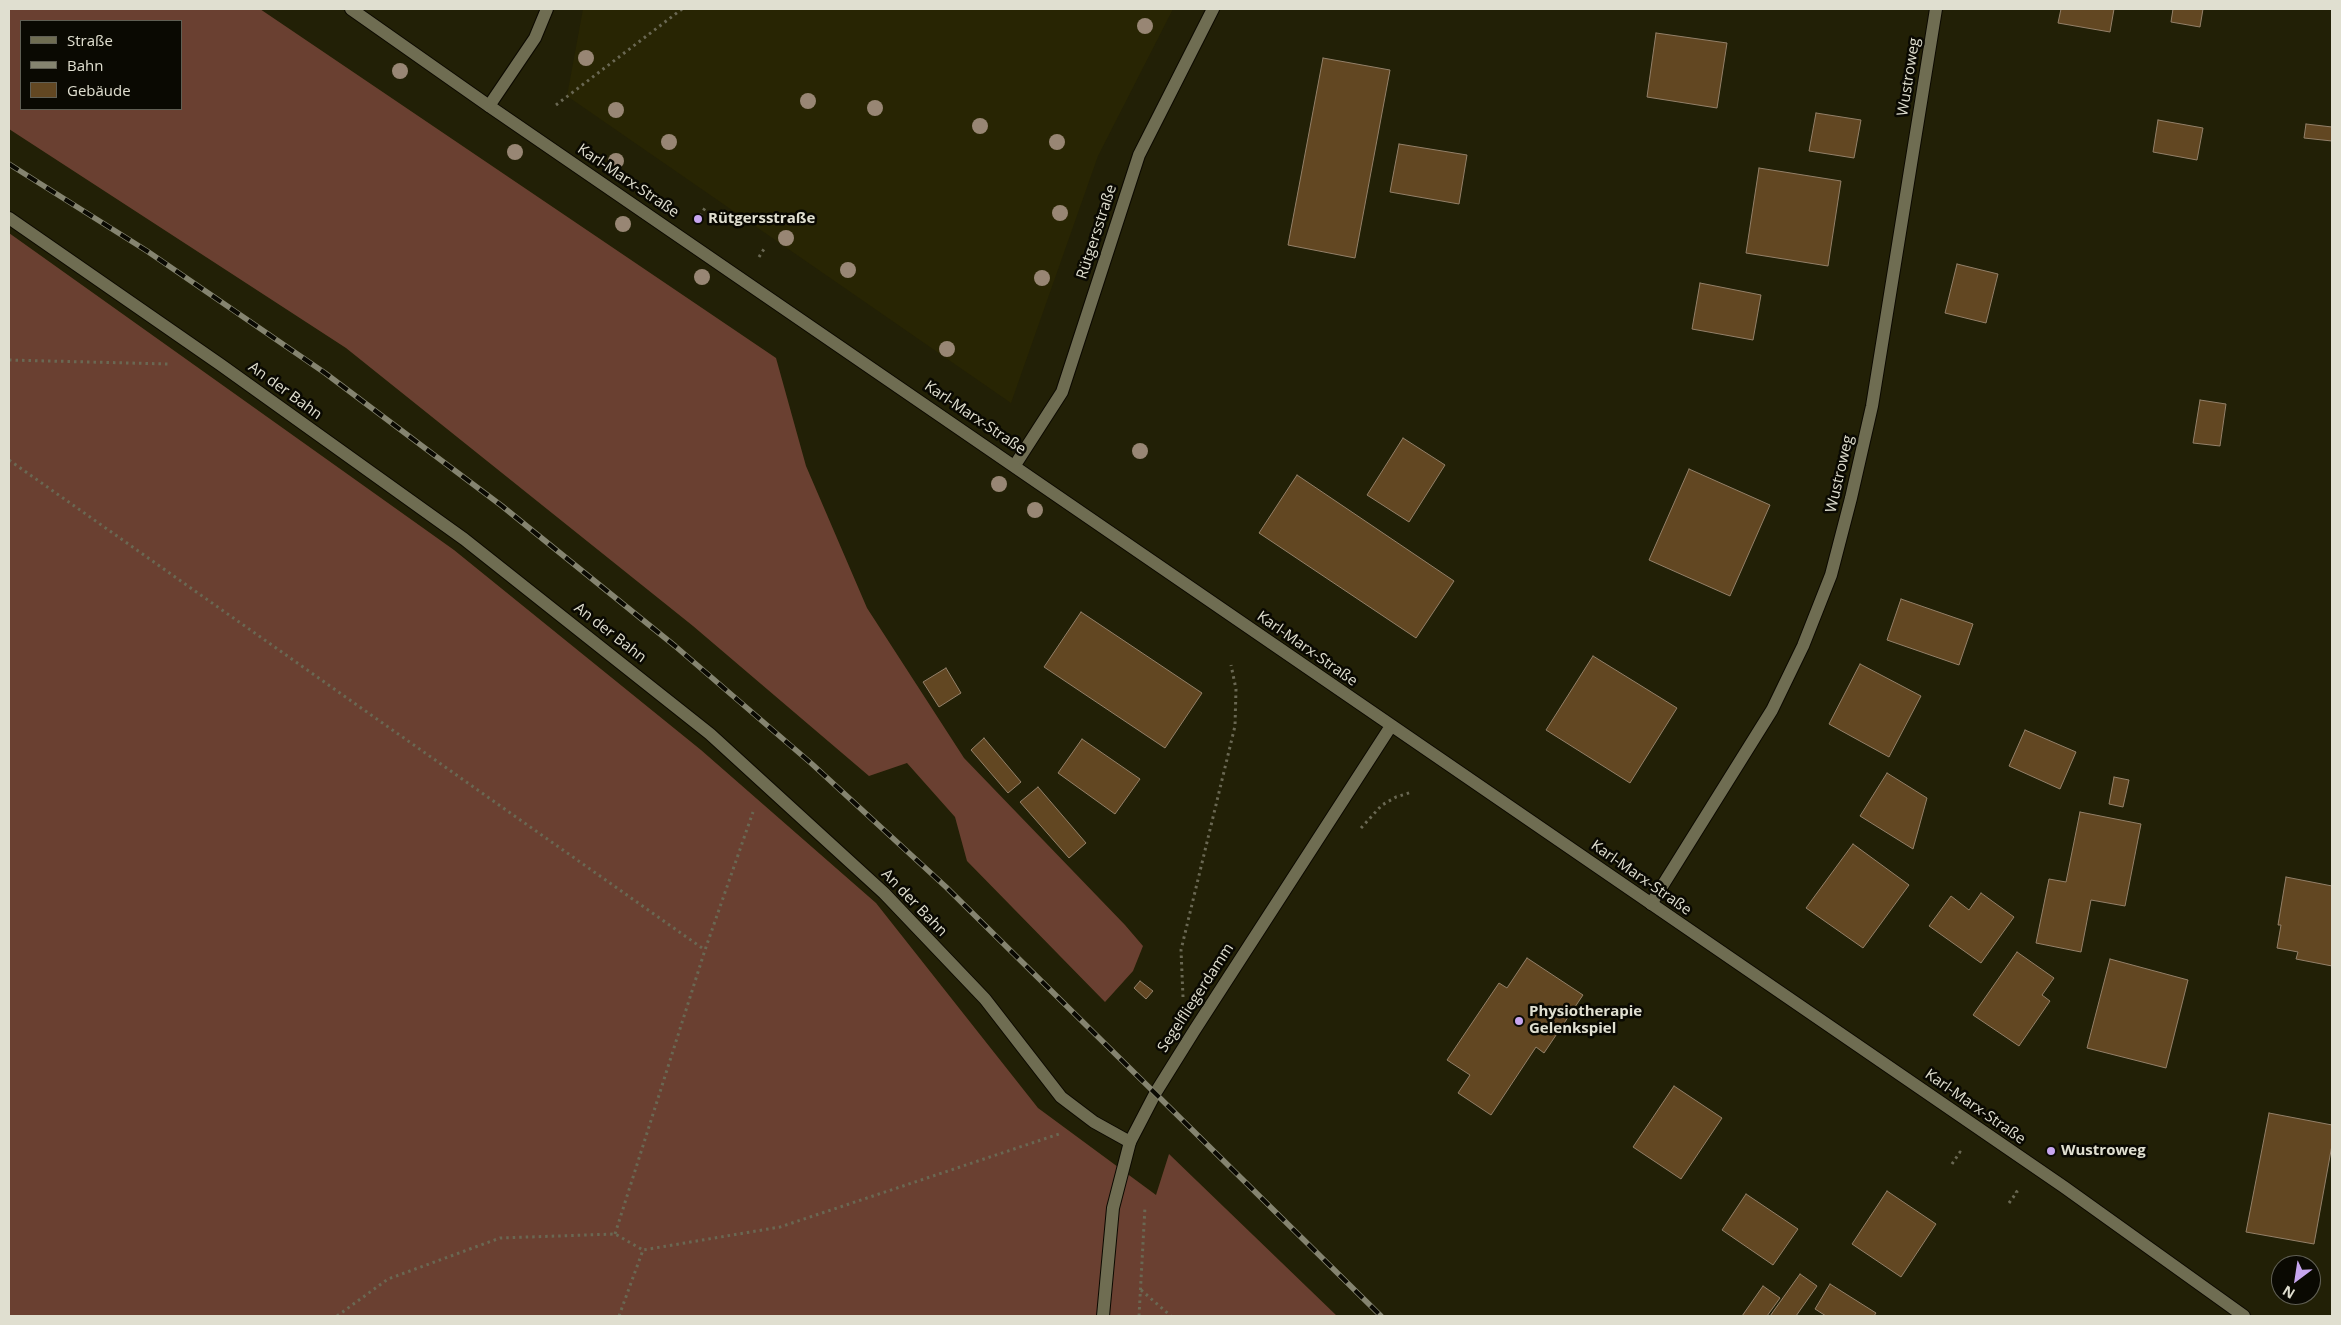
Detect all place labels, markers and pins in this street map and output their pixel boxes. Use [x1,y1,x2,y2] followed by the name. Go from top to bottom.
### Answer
[708,210,815,228] place label: Rütgersstraße
[692,213,704,225] marker: Rütgersstraße
[1529,1003,1642,1038] place label: Physiotherapie Gelenkspiel
[1513,1015,1525,1027] marker: Physiotherapie Gelenkspiel
[2061,1142,2146,1160] place label: Wustroweg
[2045,1145,2057,1157] marker: Wustroweg

